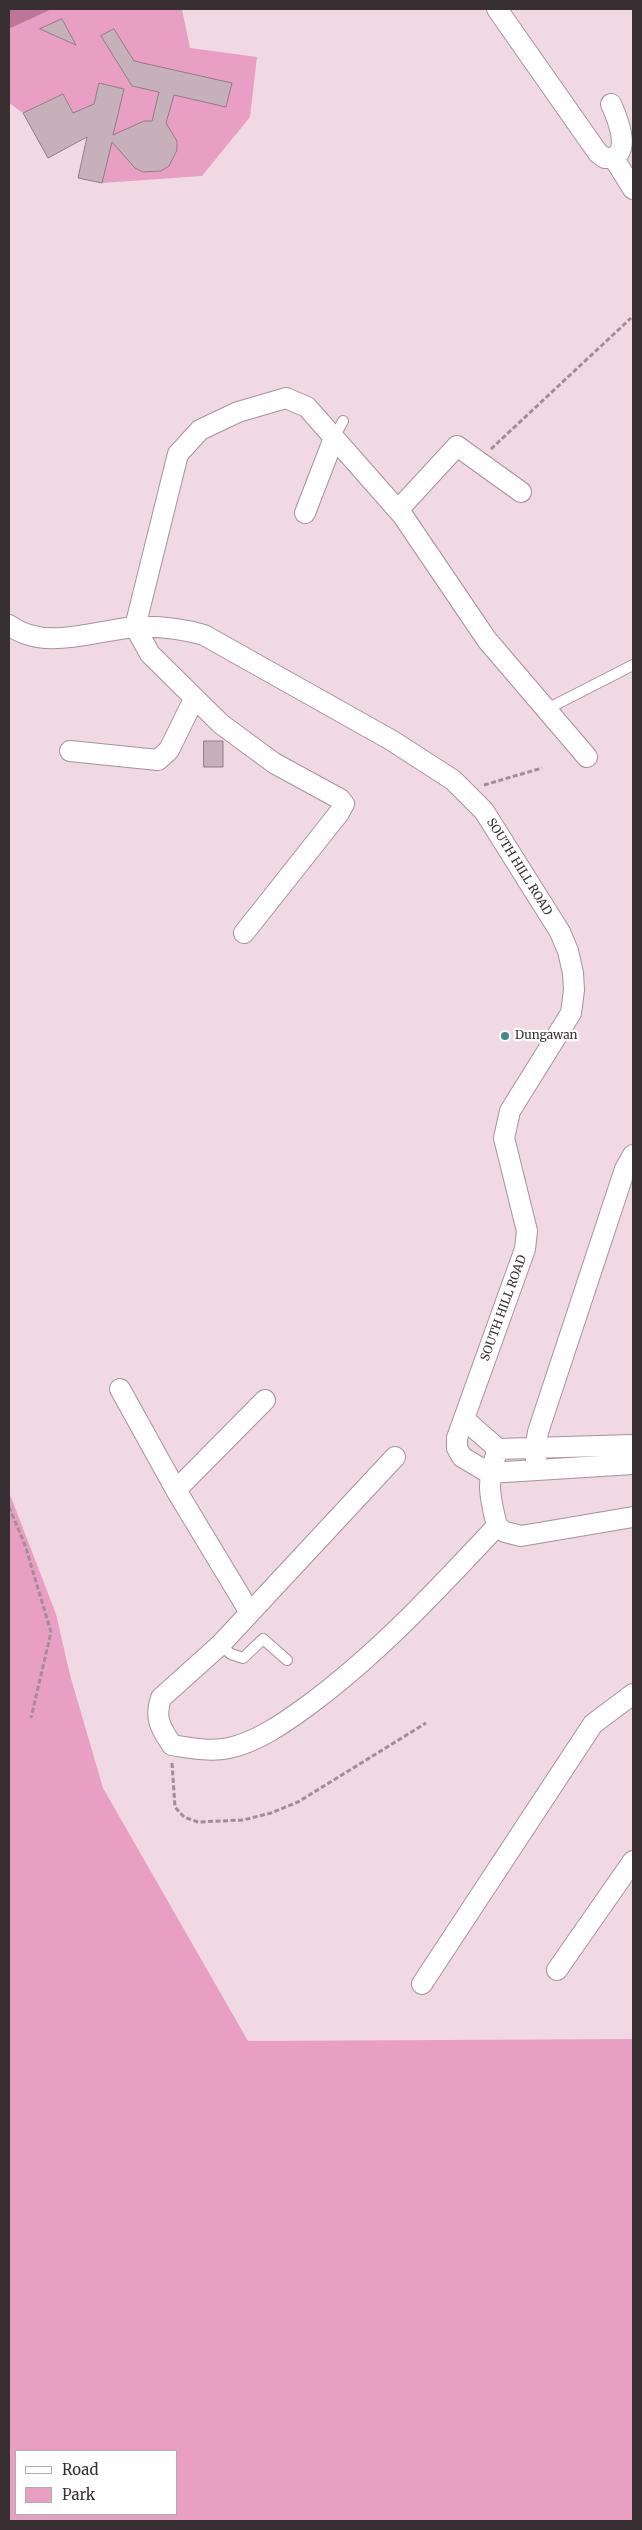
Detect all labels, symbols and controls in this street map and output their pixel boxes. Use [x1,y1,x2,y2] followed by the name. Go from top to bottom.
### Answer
[483,816,555,918] street label: SOUTH HILL ROAD
[515,1029,578,1043] place label: Dungawan
[499,1030,511,1042] marker: Dungawan
[478,1253,530,1363] street label: SOUTH HILL ROAD
[15,2450,178,2515] legend
[62,2460,98,2479] text: Road
[62,2485,95,2504] text: Park

